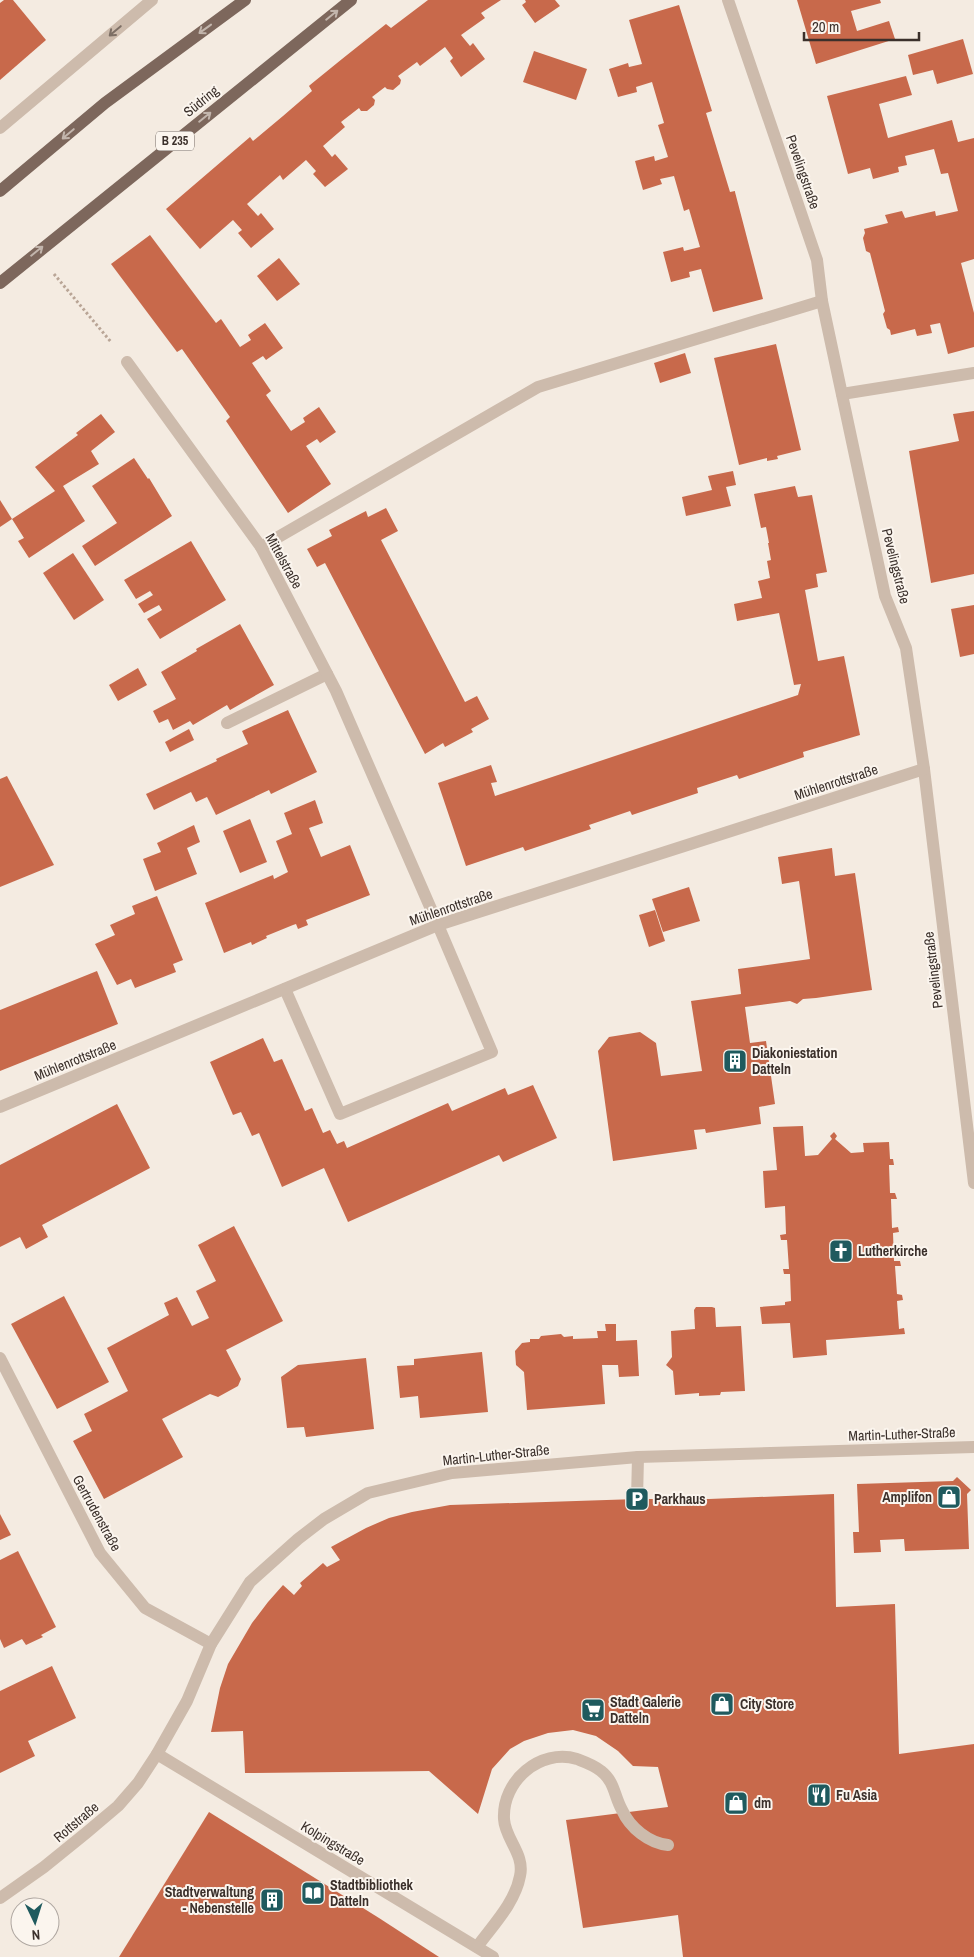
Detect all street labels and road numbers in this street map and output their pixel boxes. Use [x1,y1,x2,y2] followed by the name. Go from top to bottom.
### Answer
[180,81,223,121] street label: Südring
[156,132,194,150] road number: B 235
[782,133,824,211] street label: Pevelingstraße
[878,526,914,606] street label: Pevelingstraße
[261,530,307,592] street label: Mittelstraße
[792,760,880,804] street label: Mühlenrottstraße
[407,884,495,930] street label: Mühlenrottstraße
[919,931,947,1009] street label: Pevelingstraße
[31,1035,119,1085] street label: Mühlenrottstraße
[848,1423,956,1445] street label: Martin-Luther-Straße
[442,1440,550,1470] street label: Martin-Luther-Straße
[69,1472,125,1554] street label: Gertrudenstraße
[50,1798,102,1846] street label: Rottstraße
[298,1817,368,1869] street label: Kolpingstraße

